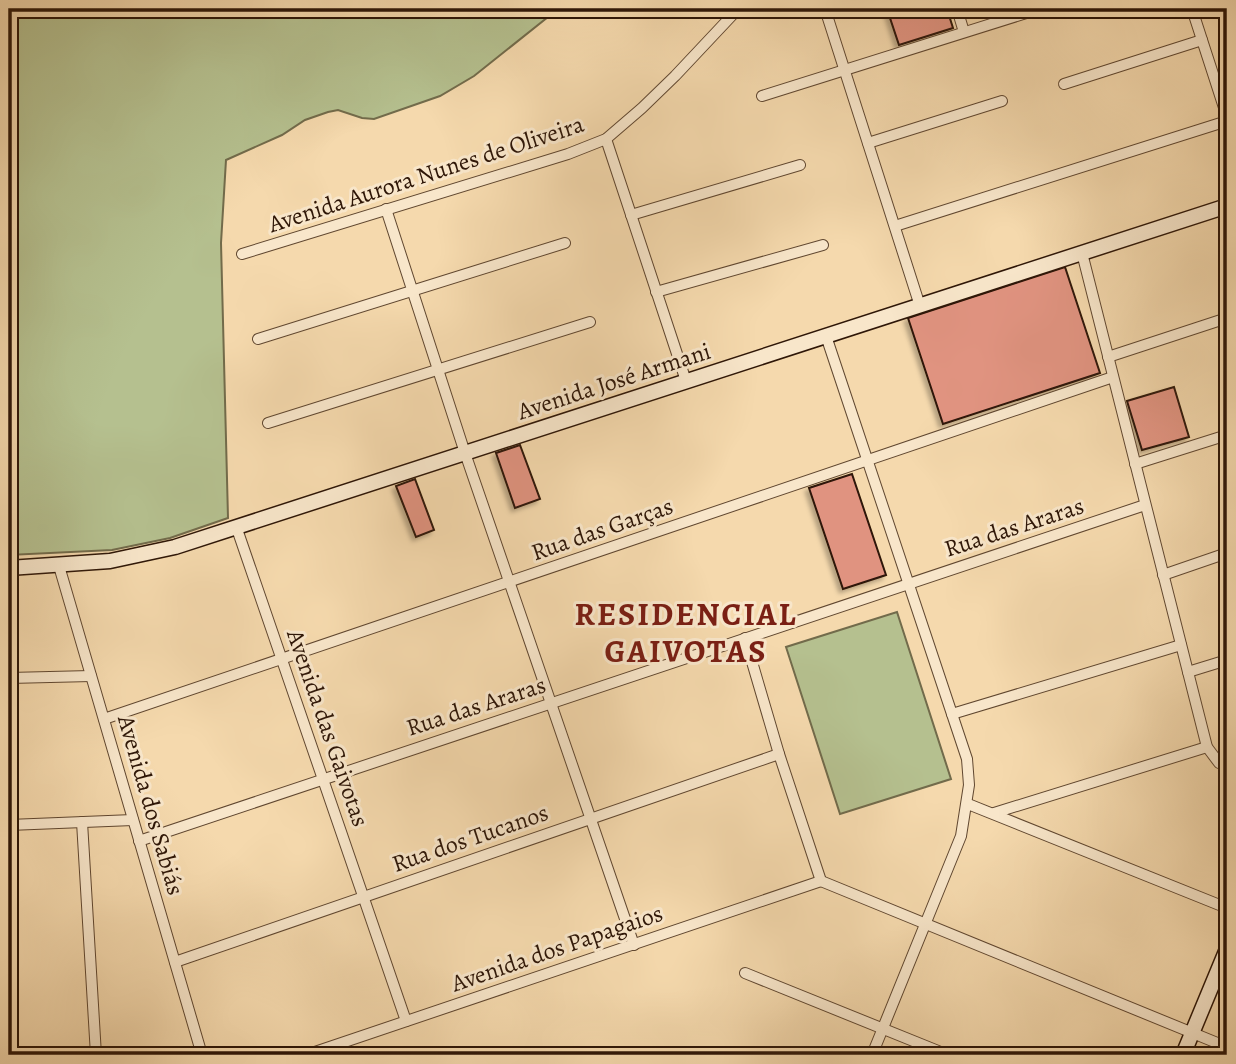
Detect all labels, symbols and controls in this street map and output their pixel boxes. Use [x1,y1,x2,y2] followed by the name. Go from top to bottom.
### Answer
[263,108,589,240] street label: Avenida Aurora Nunes de Oliveira
[512,335,715,428] street label: Avenida José Armani
[940,489,1088,565] street label: Rua das Araras
[527,490,677,568] street label: Rua das Garças
[575,592,797,673] district label: RESIDENCIAL GAIVOTAS
[279,624,377,831] street label: Avenida das Gaivotas
[402,668,550,744] street label: Rua das Araras
[110,710,192,899] street label: Avenida dos Sabiás
[388,796,552,880] street label: Rua dos Tucanos
[446,897,667,1000] street label: Avenida dos Papagaios

